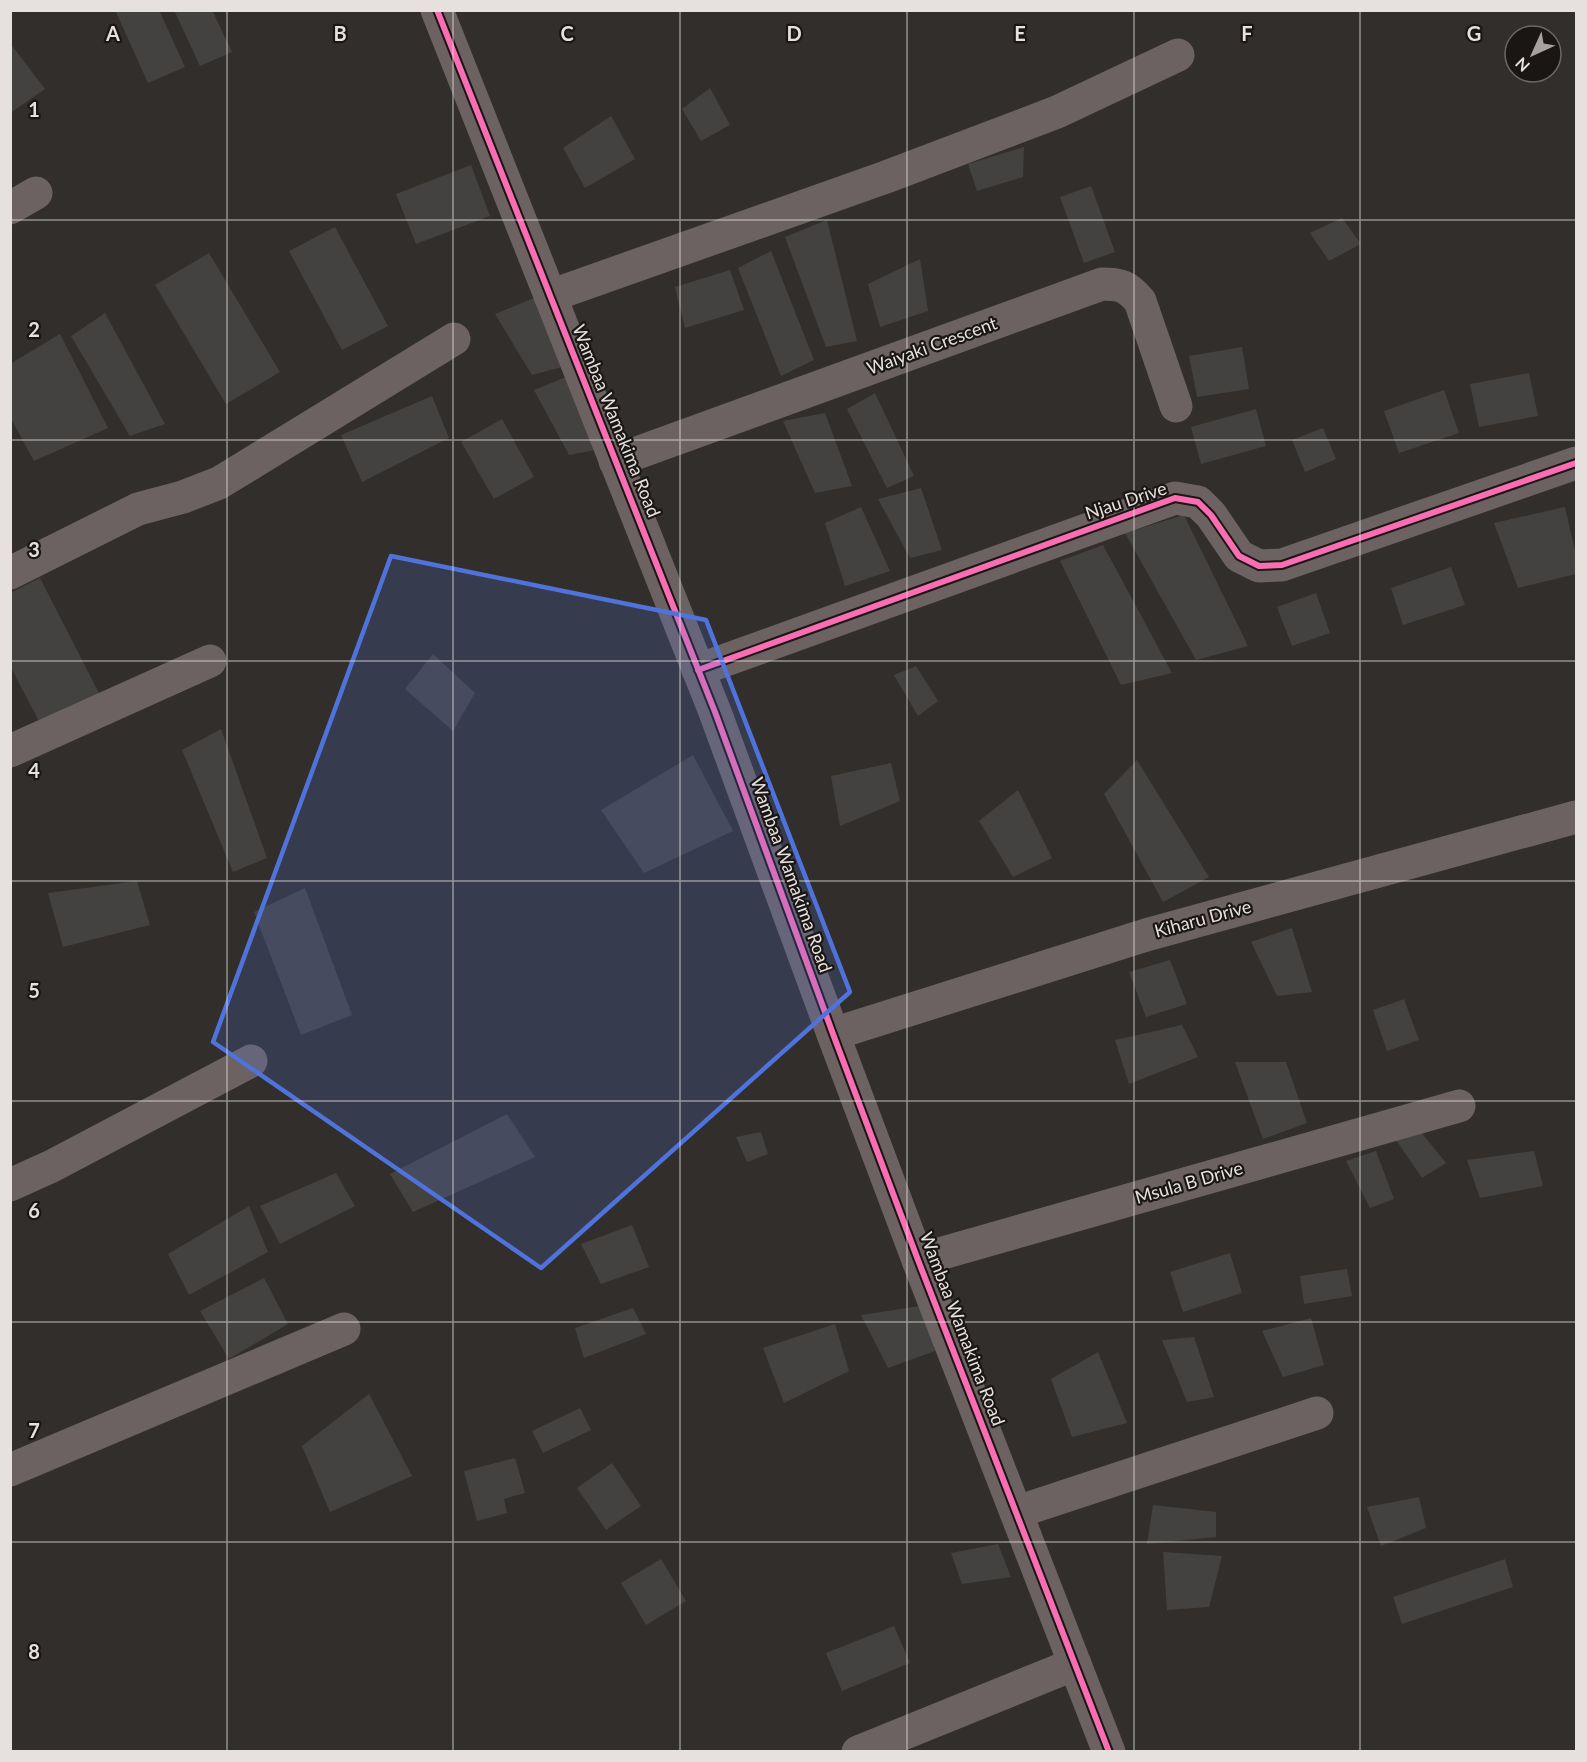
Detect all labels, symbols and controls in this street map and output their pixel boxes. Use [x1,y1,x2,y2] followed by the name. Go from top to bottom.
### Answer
[105,21,120,45] text: A
[333,21,347,45] text: B
[560,21,574,45] text: C
[786,21,802,45] text: D
[1014,21,1026,45] text: E
[1241,21,1253,45] text: F
[1467,21,1481,45] text: G
[1503,24,1563,84] north arrow
[1511,54,1533,76] text: N
[28,97,40,121] text: 1
[864,311,1000,379] street label: Waiyaki Crescent
[28,317,40,341] text: 2
[568,321,666,520] street label: Wambaa Wamakima Road
[1082,477,1169,524] street label: Njau Drive
[28,537,40,561] text: 3
[28,758,40,782] text: 4
[746,774,837,975] street label: Wambaa Wamakima Road
[1152,895,1254,942] street label: Kiharu Drive
[28,978,40,1002] text: 5
[1132,1156,1245,1208] street label: Msula B Drive
[28,1198,40,1222] text: 6
[916,1229,1010,1429] street label: Wambaa Wamakima Road
[28,1418,40,1442] text: 7
[28,1639,40,1663] text: 8

